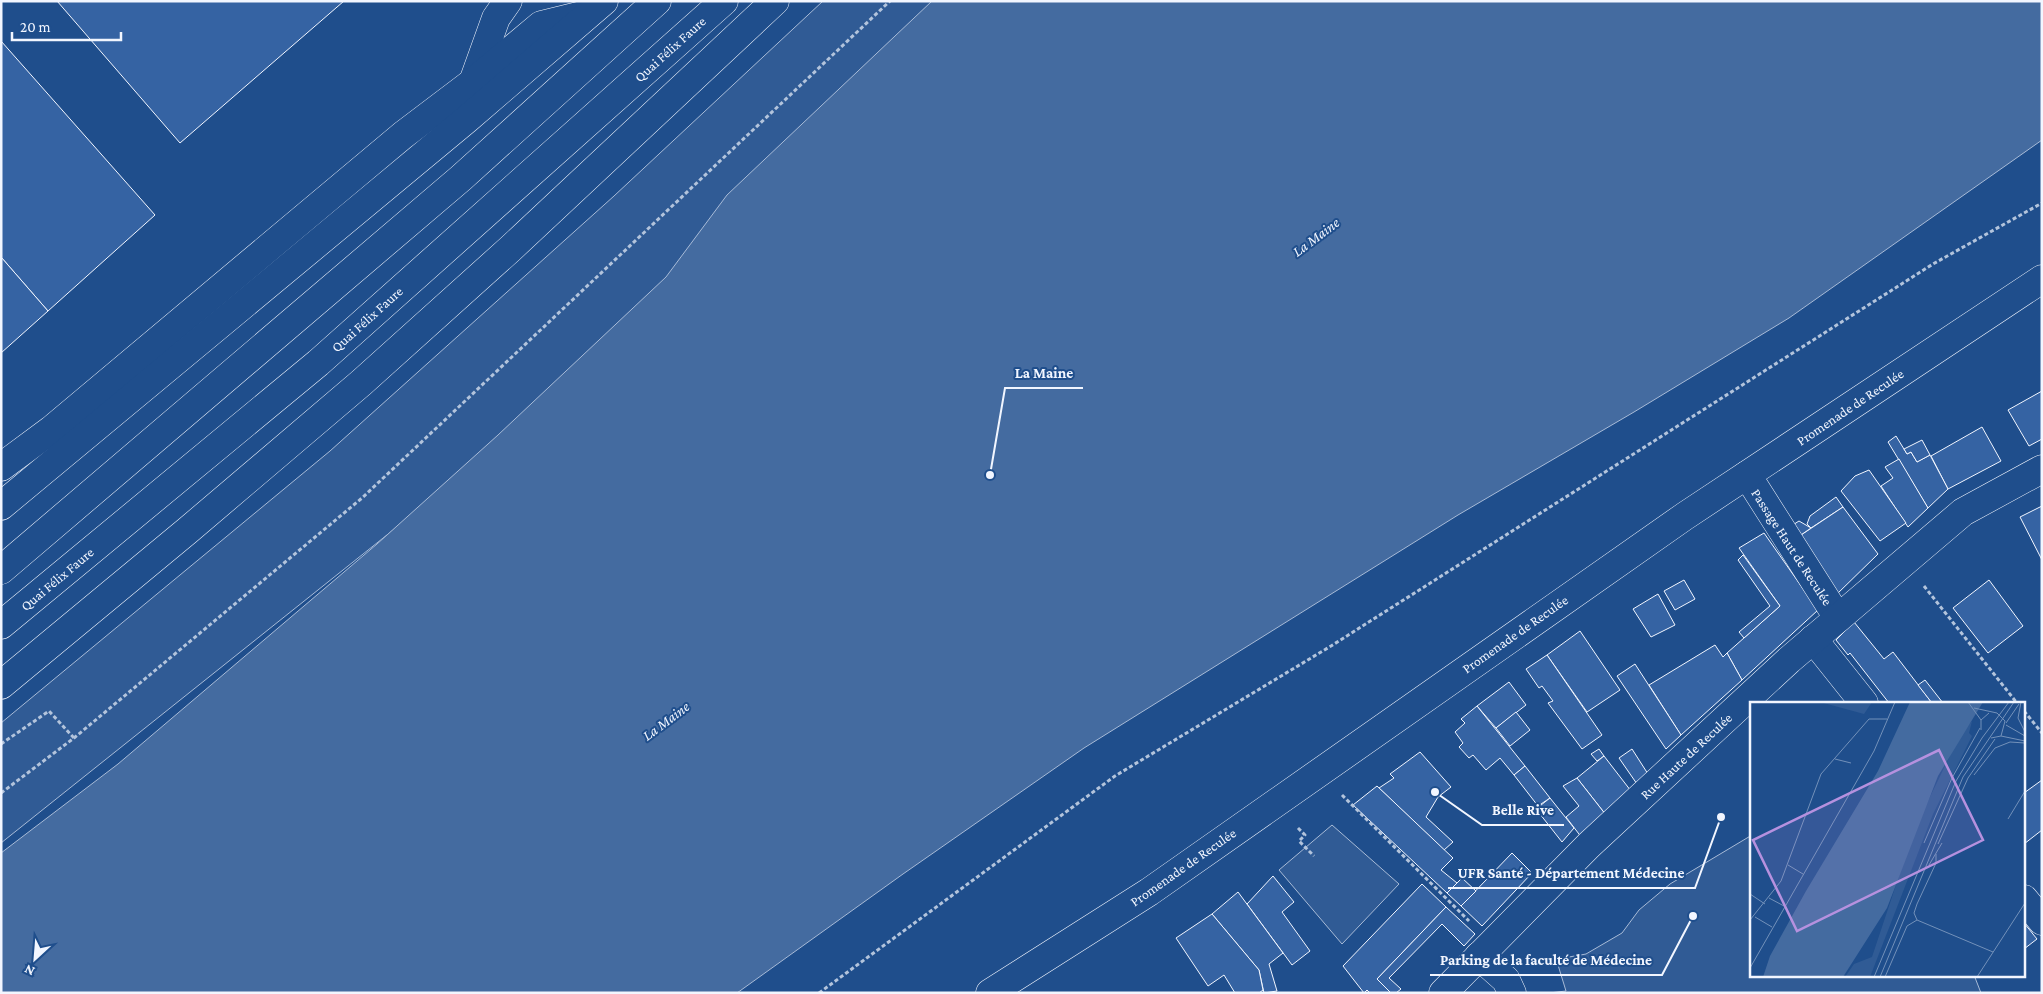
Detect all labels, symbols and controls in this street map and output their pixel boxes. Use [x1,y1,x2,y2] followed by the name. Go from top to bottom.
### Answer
[12,10,121,42] scale bar
[631,13,709,85] street label: Quai Félix Faure
[20,19,51,35] text: 20 m
[1290,214,1343,260] water label: La Maine
[328,283,406,355] street label: Quai Félix Faure
[1005,358,1083,388] callout: La Maine
[1015,365,1073,381] text: La Maine
[1794,365,1906,449] street label: Promenade de Reculée
[1748,486,1836,608] street label: Passage Haut de Reculée
[17,544,97,614] street label: Quai Félix Faure
[1459,592,1571,676] street label: Promenade de Reculée
[640,698,693,744] water label: La Maine
[1750,702,2026,976] inset map
[1637,709,1735,803] street label: Rue Haute de Reculée
[1482,795,1564,825] callout: Belle Rive
[1492,802,1554,818] text: Belle Rive
[1127,825,1239,909] street label: Promenade de Reculée
[1448,858,1695,888] callout: UFR Santé - Département Médecine
[1458,865,1684,881] text: UFR Santé - Département Médecine
[10,934,60,984] north arrow
[1430,945,1662,975] callout: Parking de la faculté de Médecine
[1440,952,1652,968] text: Parking de la faculté de Médecine
[21,961,37,980] text: N

